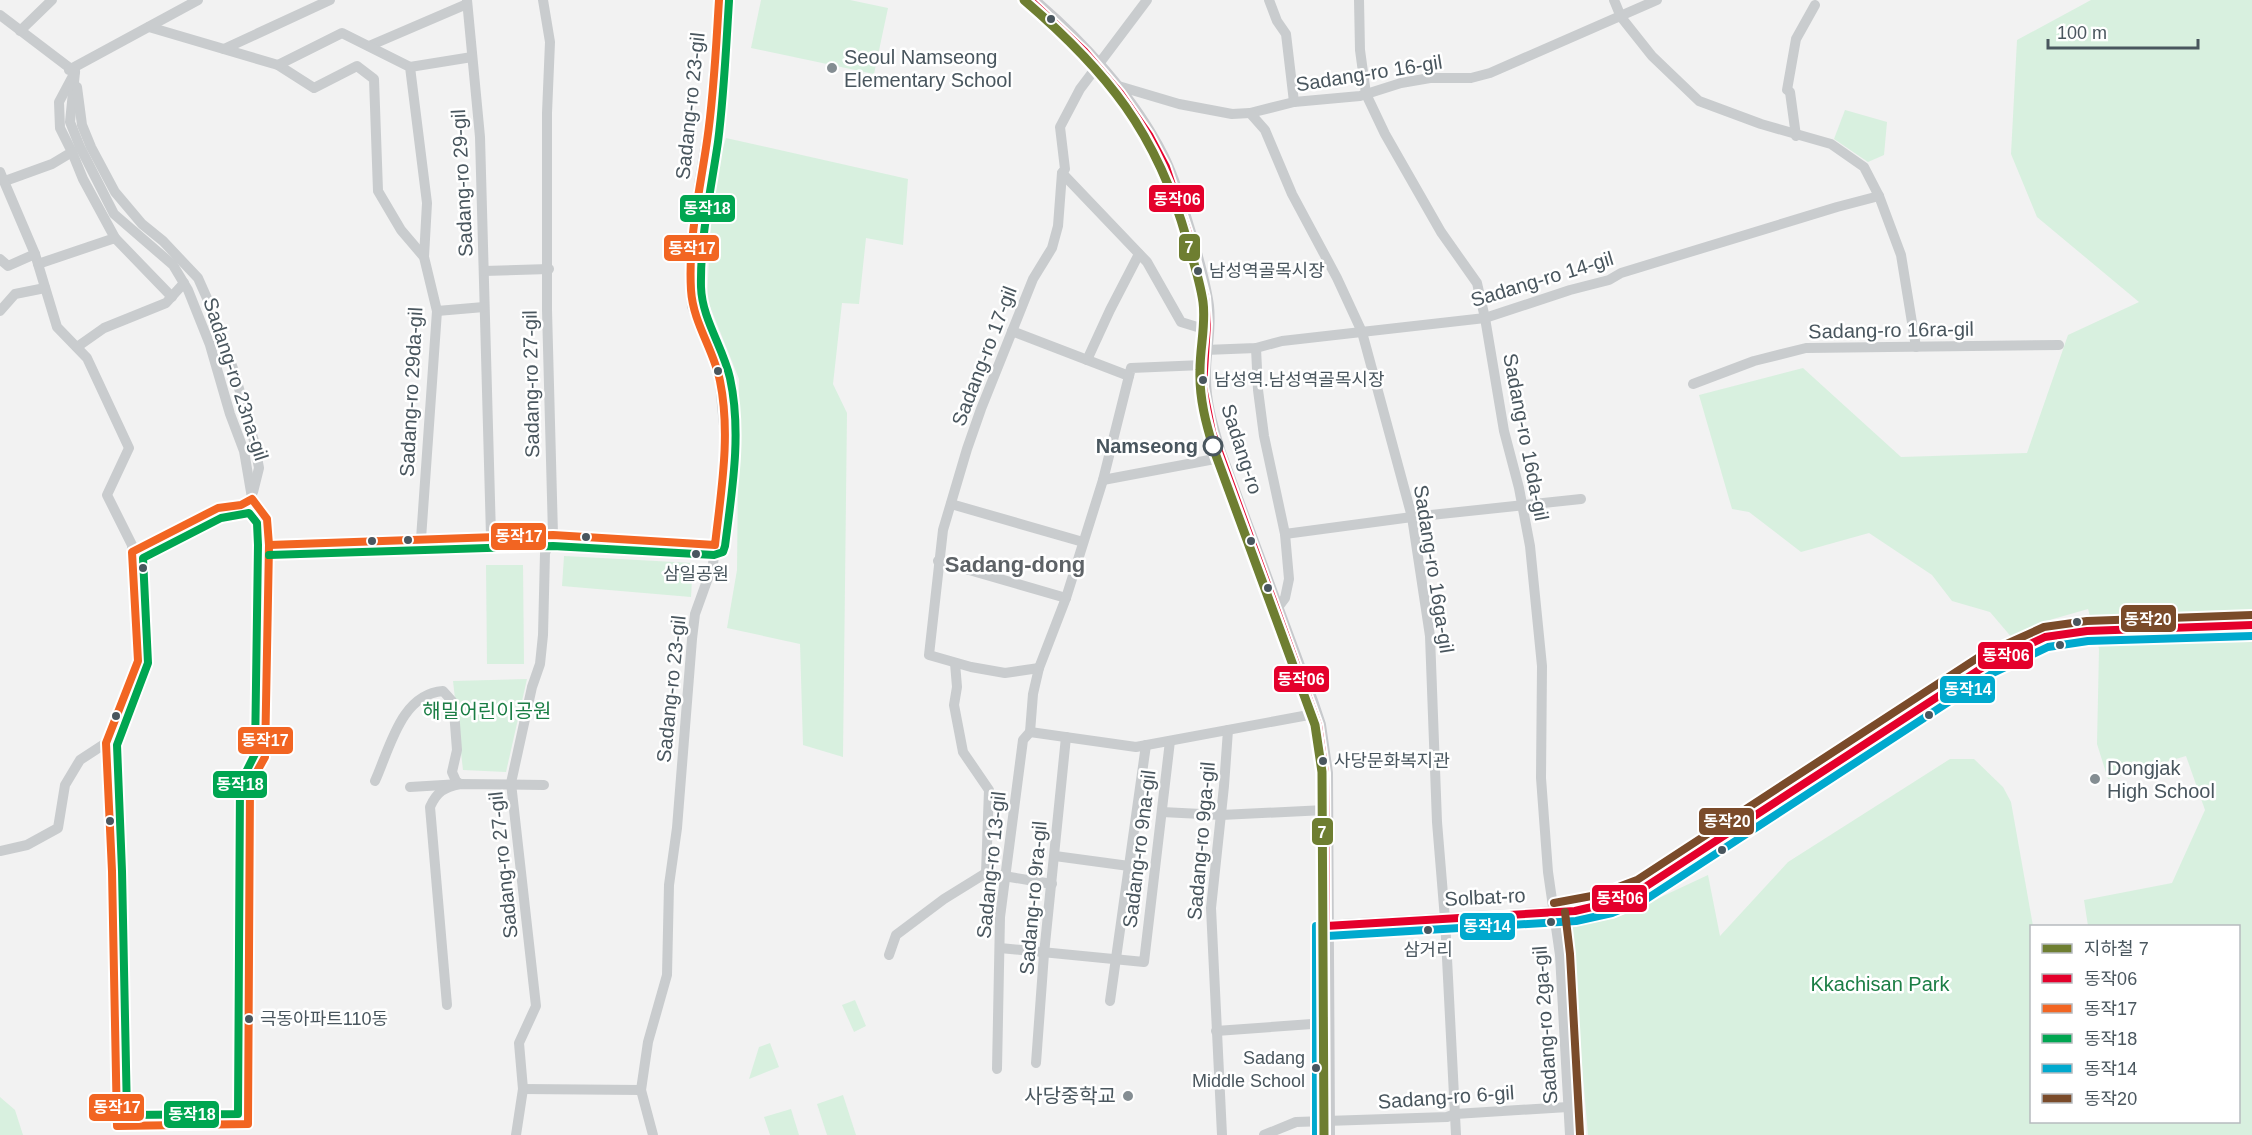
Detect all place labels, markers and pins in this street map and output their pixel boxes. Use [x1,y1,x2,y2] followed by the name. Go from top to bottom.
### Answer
[1045,13,1057,25] unlabelled marker
[844,46,1012,91] place label: Seoul Namseong Elementary School
[825,61,839,75] marker: Seoul Namseong Elementary School
[1209,261,1325,281] place label: 남성역골목시장
[1192,265,1204,277] marker: 남성역골목시장
[712,365,724,377] unlabelled marker
[1214,370,1385,390] place label: 남성역.남성역골목시장
[1197,374,1209,386] marker: 남성역.남성역골목시장
[1096,435,1198,457] place label: Namseong
[1203,436,1223,456] marker: Namseong
[580,531,592,543] unlabelled marker
[402,534,414,546] unlabelled marker
[366,535,378,547] unlabelled marker
[1245,535,1257,547] unlabelled marker
[690,548,702,560] marker: 삼일공원
[137,562,149,574] unlabelled marker
[663,564,729,584] place label: 삼일공원
[1262,582,1274,594] unlabelled marker
[2071,616,2083,628] unlabelled marker
[2054,639,2066,651] unlabelled marker
[1923,709,1935,721] unlabelled marker
[110,710,122,722] unlabelled marker
[1334,751,1450,771] place label: 사당문화복지관
[1317,755,1329,767] marker: 사당문화복지관
[2107,757,2215,802] place label: Dongjak High School
[2088,772,2102,786] marker: Dongjak High School
[104,815,116,827] unlabelled marker
[1716,844,1728,856] unlabelled marker
[1545,916,1557,928] unlabelled marker
[1422,924,1434,936] marker: 삼거리
[1403,940,1453,960] place label: 삼거리
[260,1009,388,1029] place label: 극동아파트110동
[243,1013,255,1025] marker: 극동아파트110동
[1192,1048,1305,1091] place label: Sadang Middle School
[1310,1062,1322,1074] marker: Sadang Middle School
[1024,1085,1116,1107] place label: 사당중학교
[1121,1089,1135,1103] marker: 사당중학교

